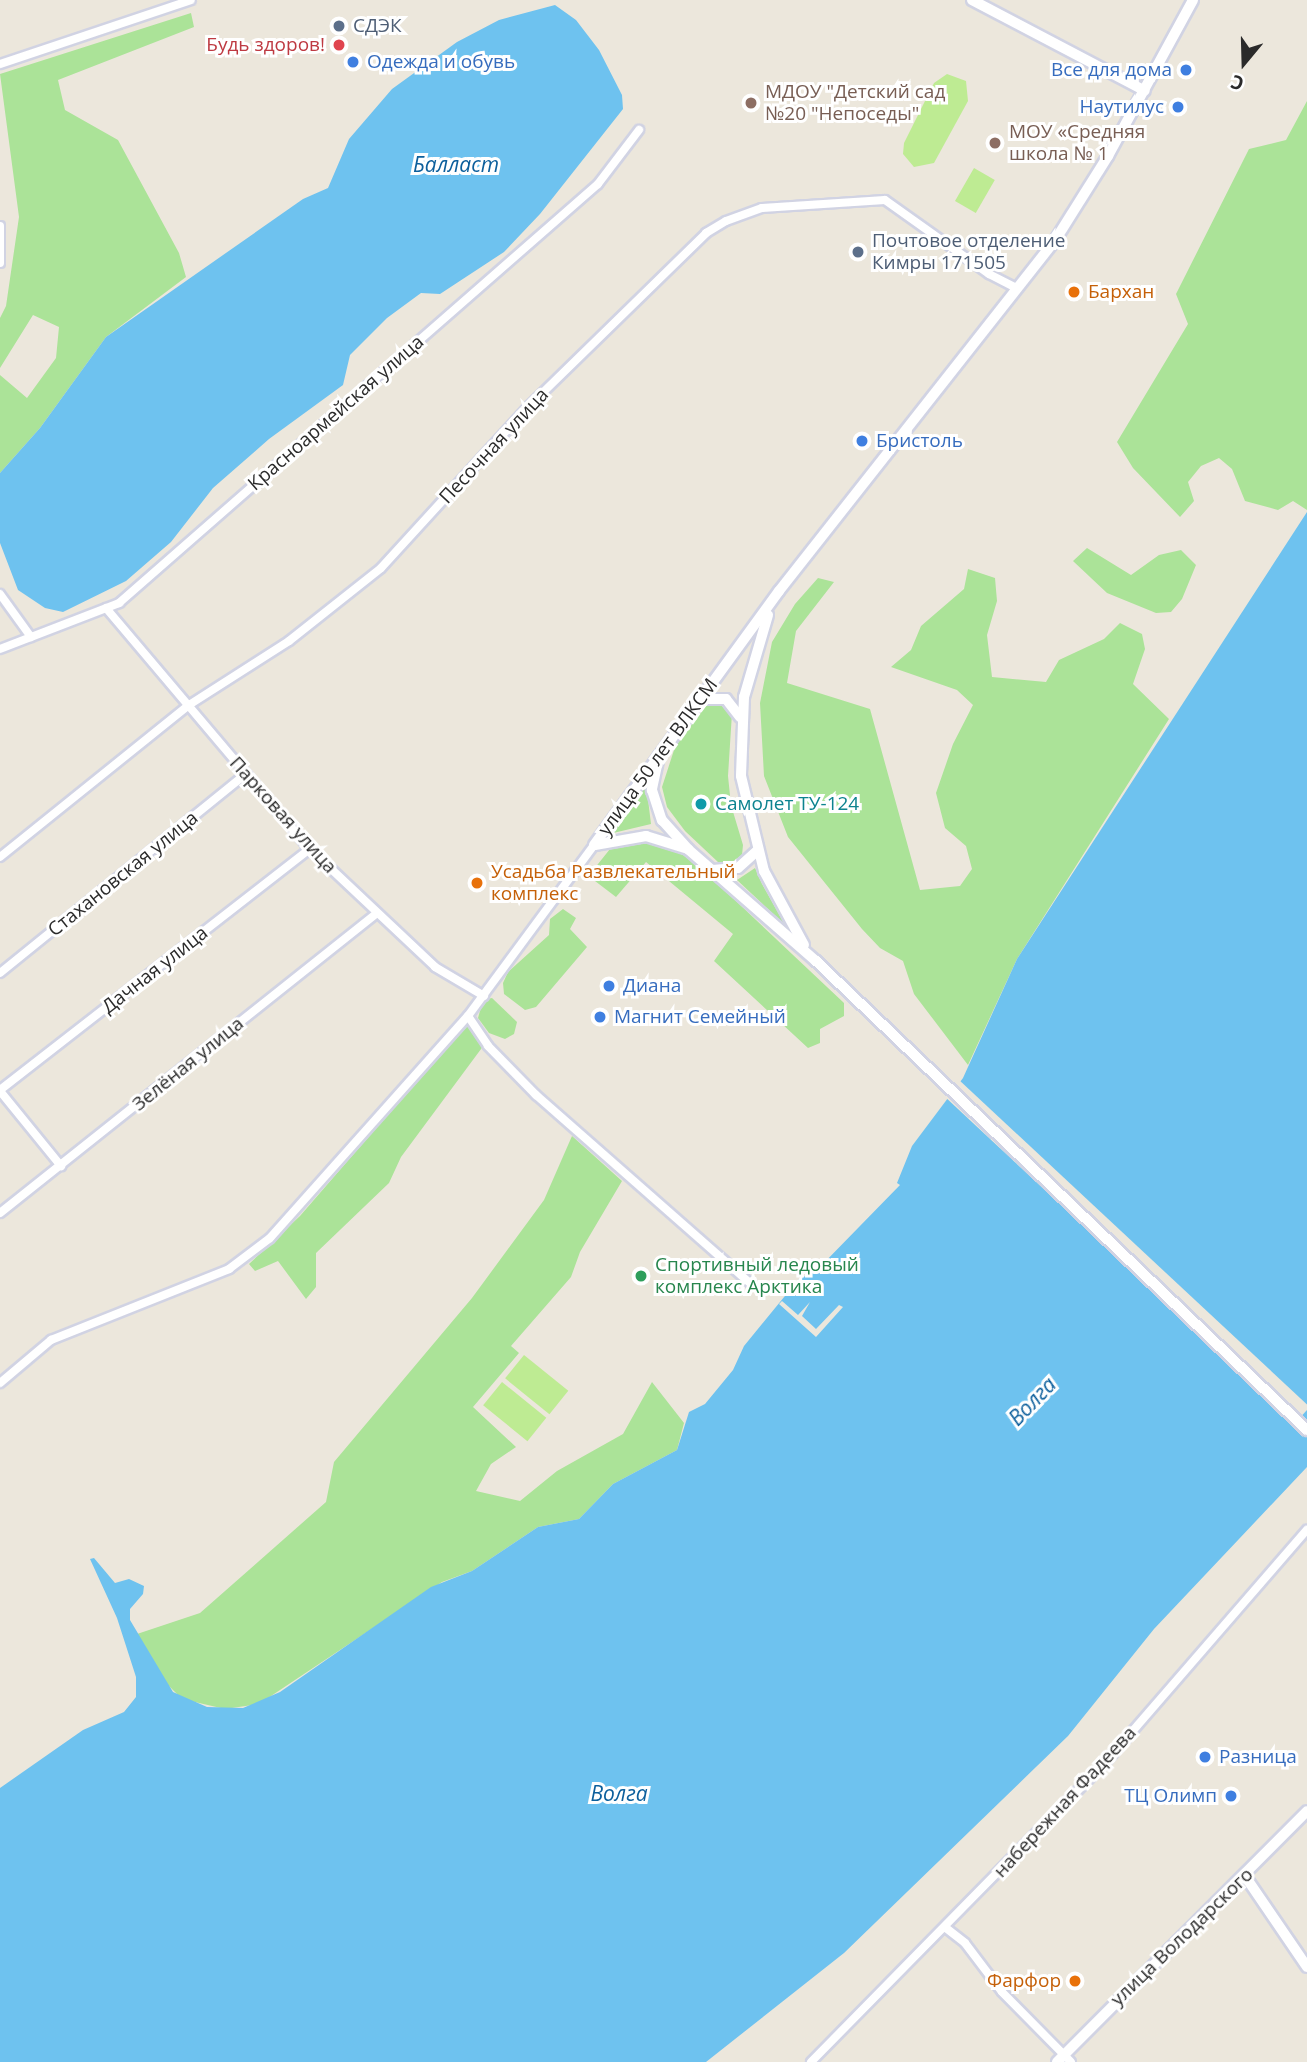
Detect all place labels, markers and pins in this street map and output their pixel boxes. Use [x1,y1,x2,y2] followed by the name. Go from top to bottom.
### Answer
[353,15,402,37] place label: СДЭК
[331,18,347,34] marker: СДЭК
[206,34,325,56] place label: Будь здоров!
[331,37,347,53] marker: Будь здоров!
[367,51,515,73] place label: Одежда и обувь
[345,54,361,70] marker: Одежда и обувь
[1051,59,1172,81] place label: Все для дома
[1178,62,1194,78] marker: Все для дома
[765,81,945,125] place label: МДОУ "Детский сад №20 "Непоседы"
[743,95,759,111] marker: МДОУ "Детский сад №20 "Непоседы"
[1079,96,1164,118] place label: Наутилус
[1170,99,1186,115] marker: Наутилус
[1009,121,1145,165] place label: МОУ «Средняя школа № 1
[987,135,1003,151] marker: МОУ «Средняя школа № 1
[872,230,1065,274] place label: Почтовое отделение Кимры 171505
[850,244,866,260] marker: Почтовое отделение Кимры 171505
[1088,281,1154,303] place label: Бархан
[1066,284,1082,300] marker: Бархан
[876,430,963,452] place label: Бристоль
[854,433,870,449] marker: Бристоль
[715,793,859,815] place label: Самолет ТУ-124
[693,796,709,812] marker: Самолет ТУ-124
[491,861,736,905] place label: Усадьба Развлекательный комплекс
[469,875,485,891] marker: Усадьба Развлекательный комплекс
[623,975,681,997] place label: Диана
[601,978,617,994] marker: Диана
[614,1006,786,1028] place label: Магнит Семейный
[592,1009,608,1025] marker: Магнит Семейный
[655,1254,859,1298] place label: Спортивный ледовый комплекс Арктика
[633,1268,649,1284] marker: Спортивный ледовый комплекс Арктика
[1219,1746,1297,1768] place label: Разница
[1197,1749,1213,1765] marker: Разница
[1124,1785,1217,1807] place label: ТЦ Олимп
[1223,1788,1239,1804] marker: ТЦ Олимп
[987,1970,1061,1992] place label: Фарфор
[1067,1973,1083,1989] marker: Фарфор

